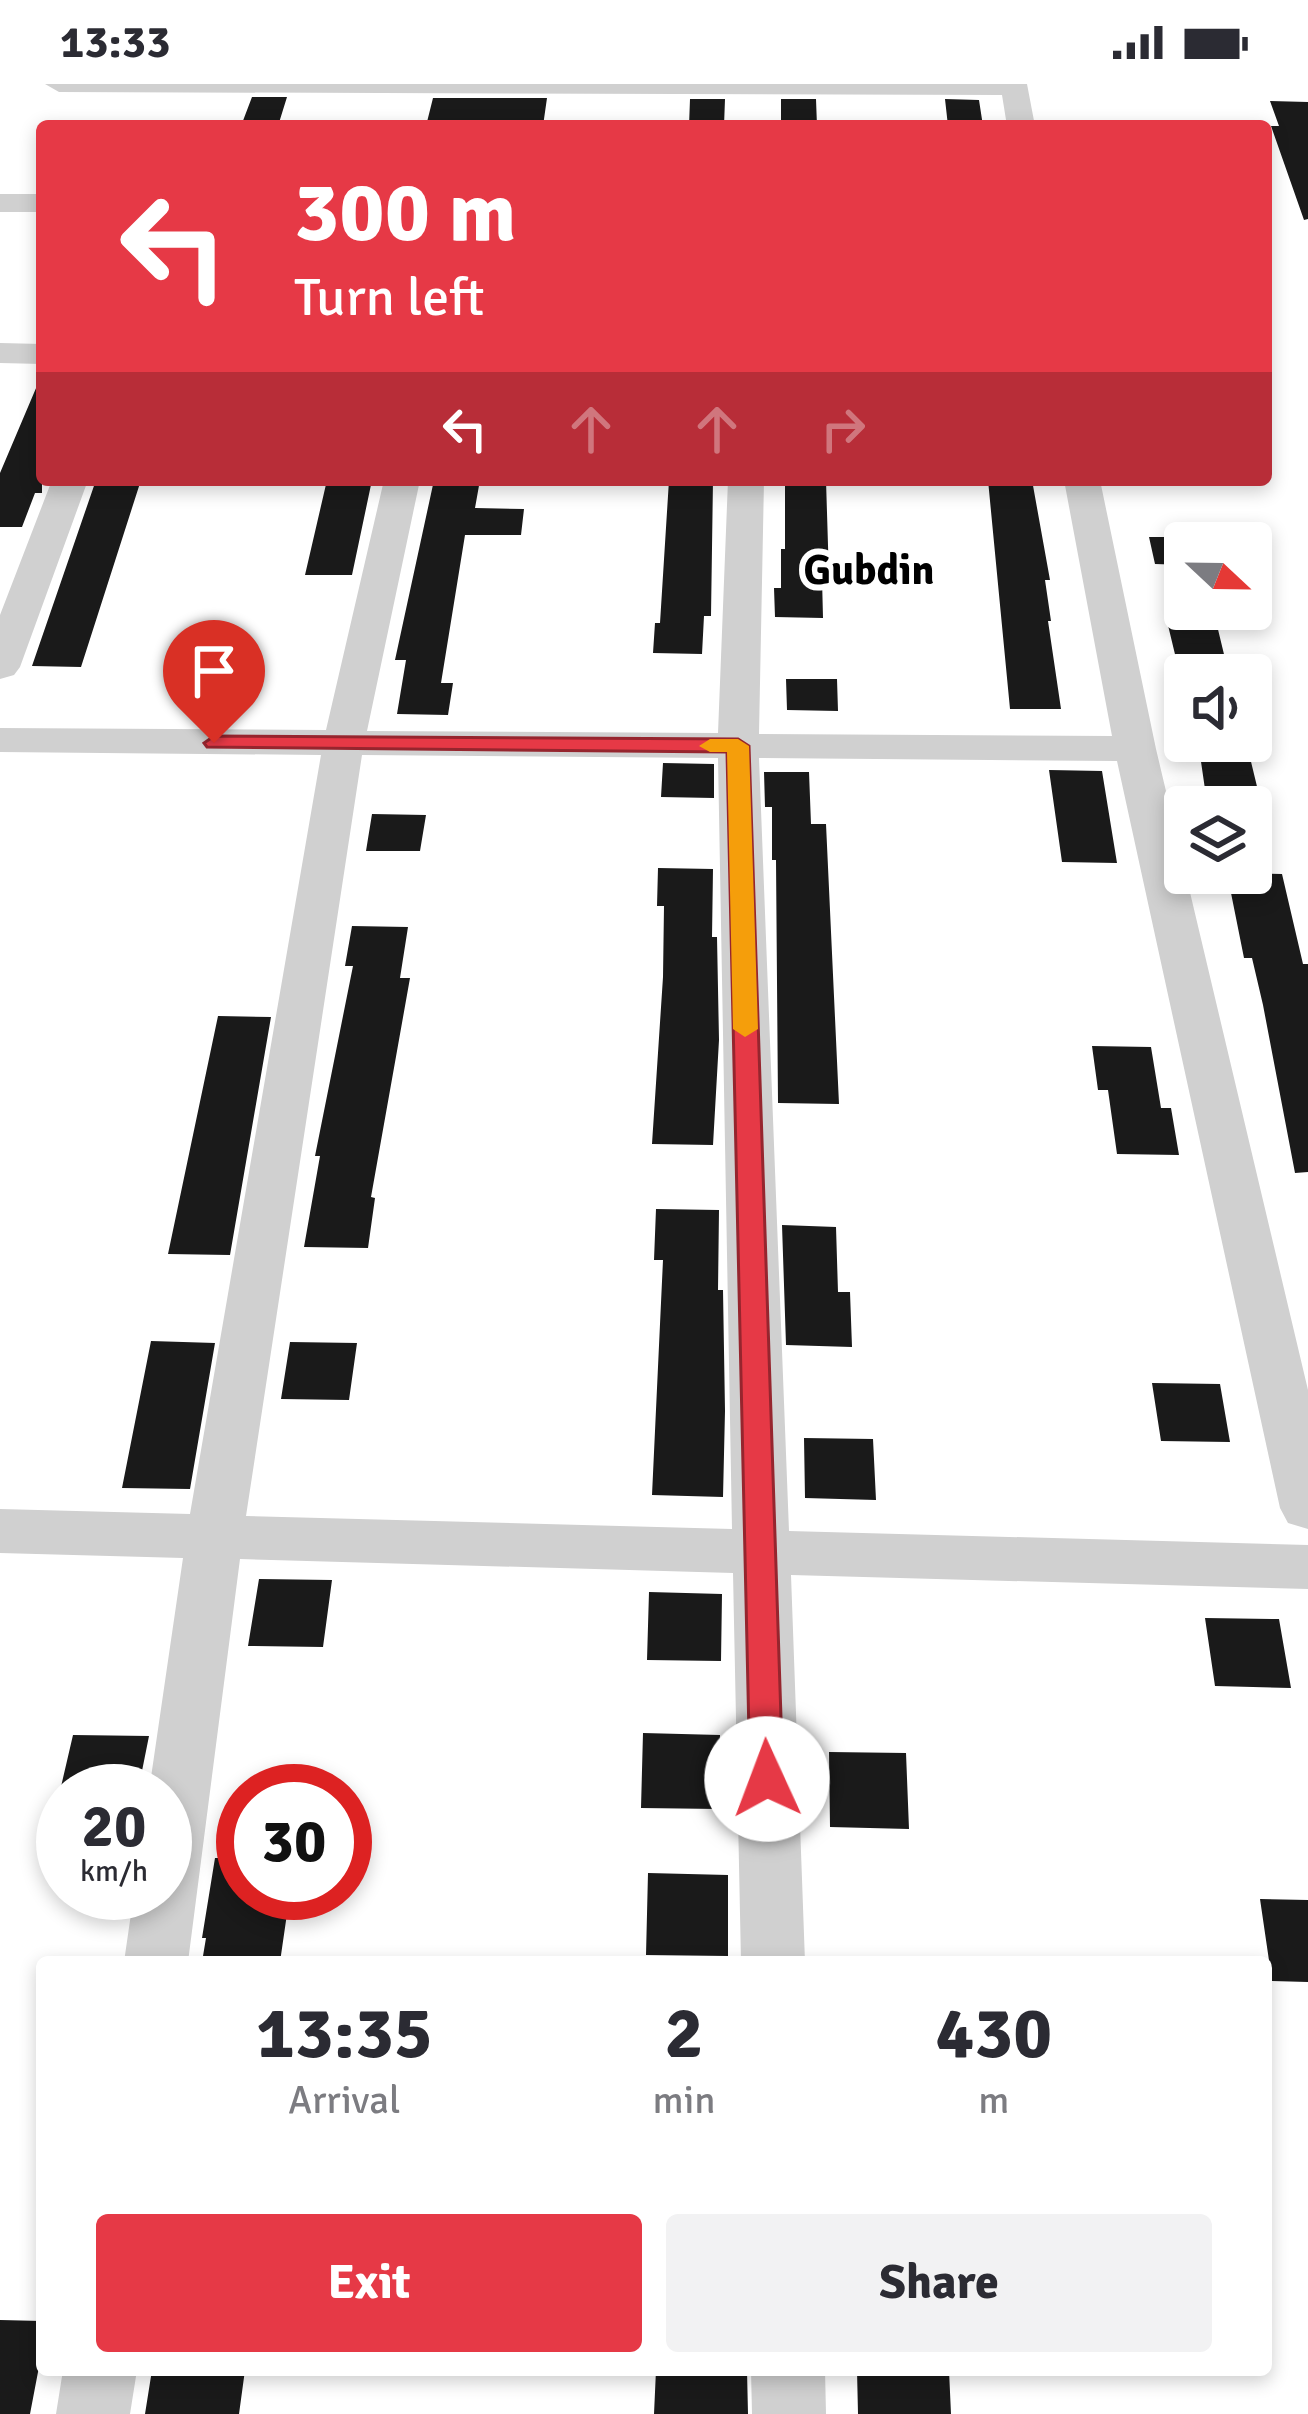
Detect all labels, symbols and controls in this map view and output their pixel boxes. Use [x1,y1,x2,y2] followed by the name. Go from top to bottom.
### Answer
[60,15,170,70] text: 13:33
[294,161,516,265] text: 300 m
[96,168,252,324] icon: left
[294,264,484,331] text: Turn left
[432,396,498,462] icon: left
[558,396,624,462] icon: ahead
[684,396,750,462] icon: ahead
[810,396,876,462] icon: right
[1164,522,1272,630] north arrow
[1164,522,1272,894] map controls
[803,545,935,596] district label: Gubdin
[163,620,265,743] pin
[181,638,247,704] icon: arrive
[1164,654,1272,762] button: sound
[1164,786,1272,894] button: layers
[704,1716,830,1842] position arrow
[216,1764,372,1920] speed limit sign: 30
[82,1790,146,1864] text: 20
[80,1853,148,1890] text: km/h
[256,1989,433,2078] text: 13:35
[665,1989,703,2078] text: 2
[935,1989,1052,2078] text: 430
[288,2076,400,2124] text: Arrival
[653,2076,716,2124] text: min
[978,2076,1009,2124] text: m
[96,2214,642,2352] button: Exit
[666,2214,1212,2352] button: Share

